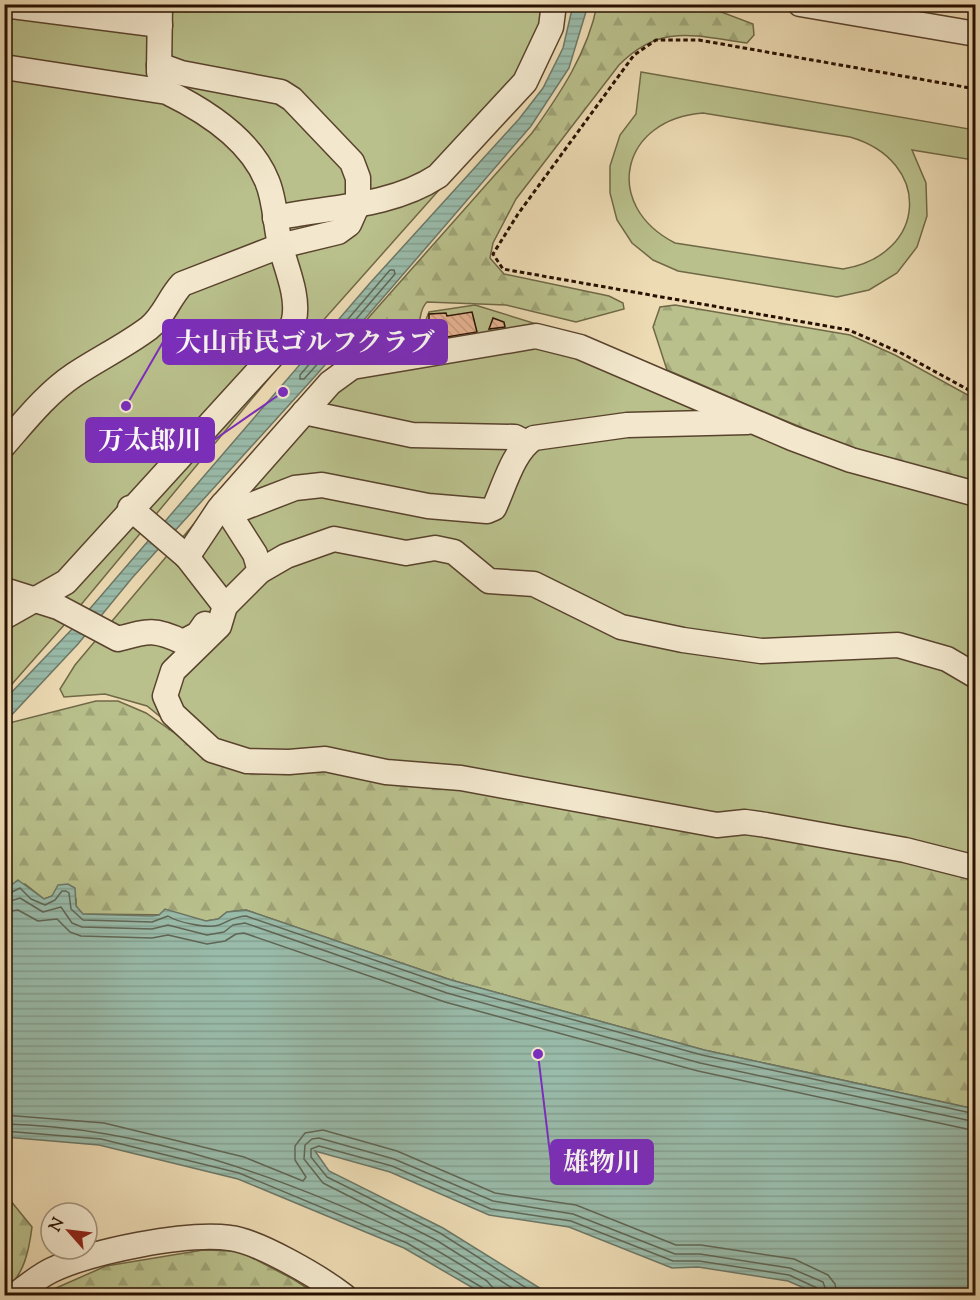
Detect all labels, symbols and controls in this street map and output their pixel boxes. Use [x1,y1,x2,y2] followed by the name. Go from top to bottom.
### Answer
[163,320,447,364] callout: 大山市民ゴルフクラブ
[175,326,436,363] text: 大山市民ゴルフクラブ
[86,418,214,462] callout: 万太郎川
[98,424,202,461] text: 万太郎川
[551,1140,653,1184] callout: 雄物川
[563,1146,641,1183] text: 雄物川
[39,1201,99,1261] north arrow
[45,1214,71,1236] text: N

